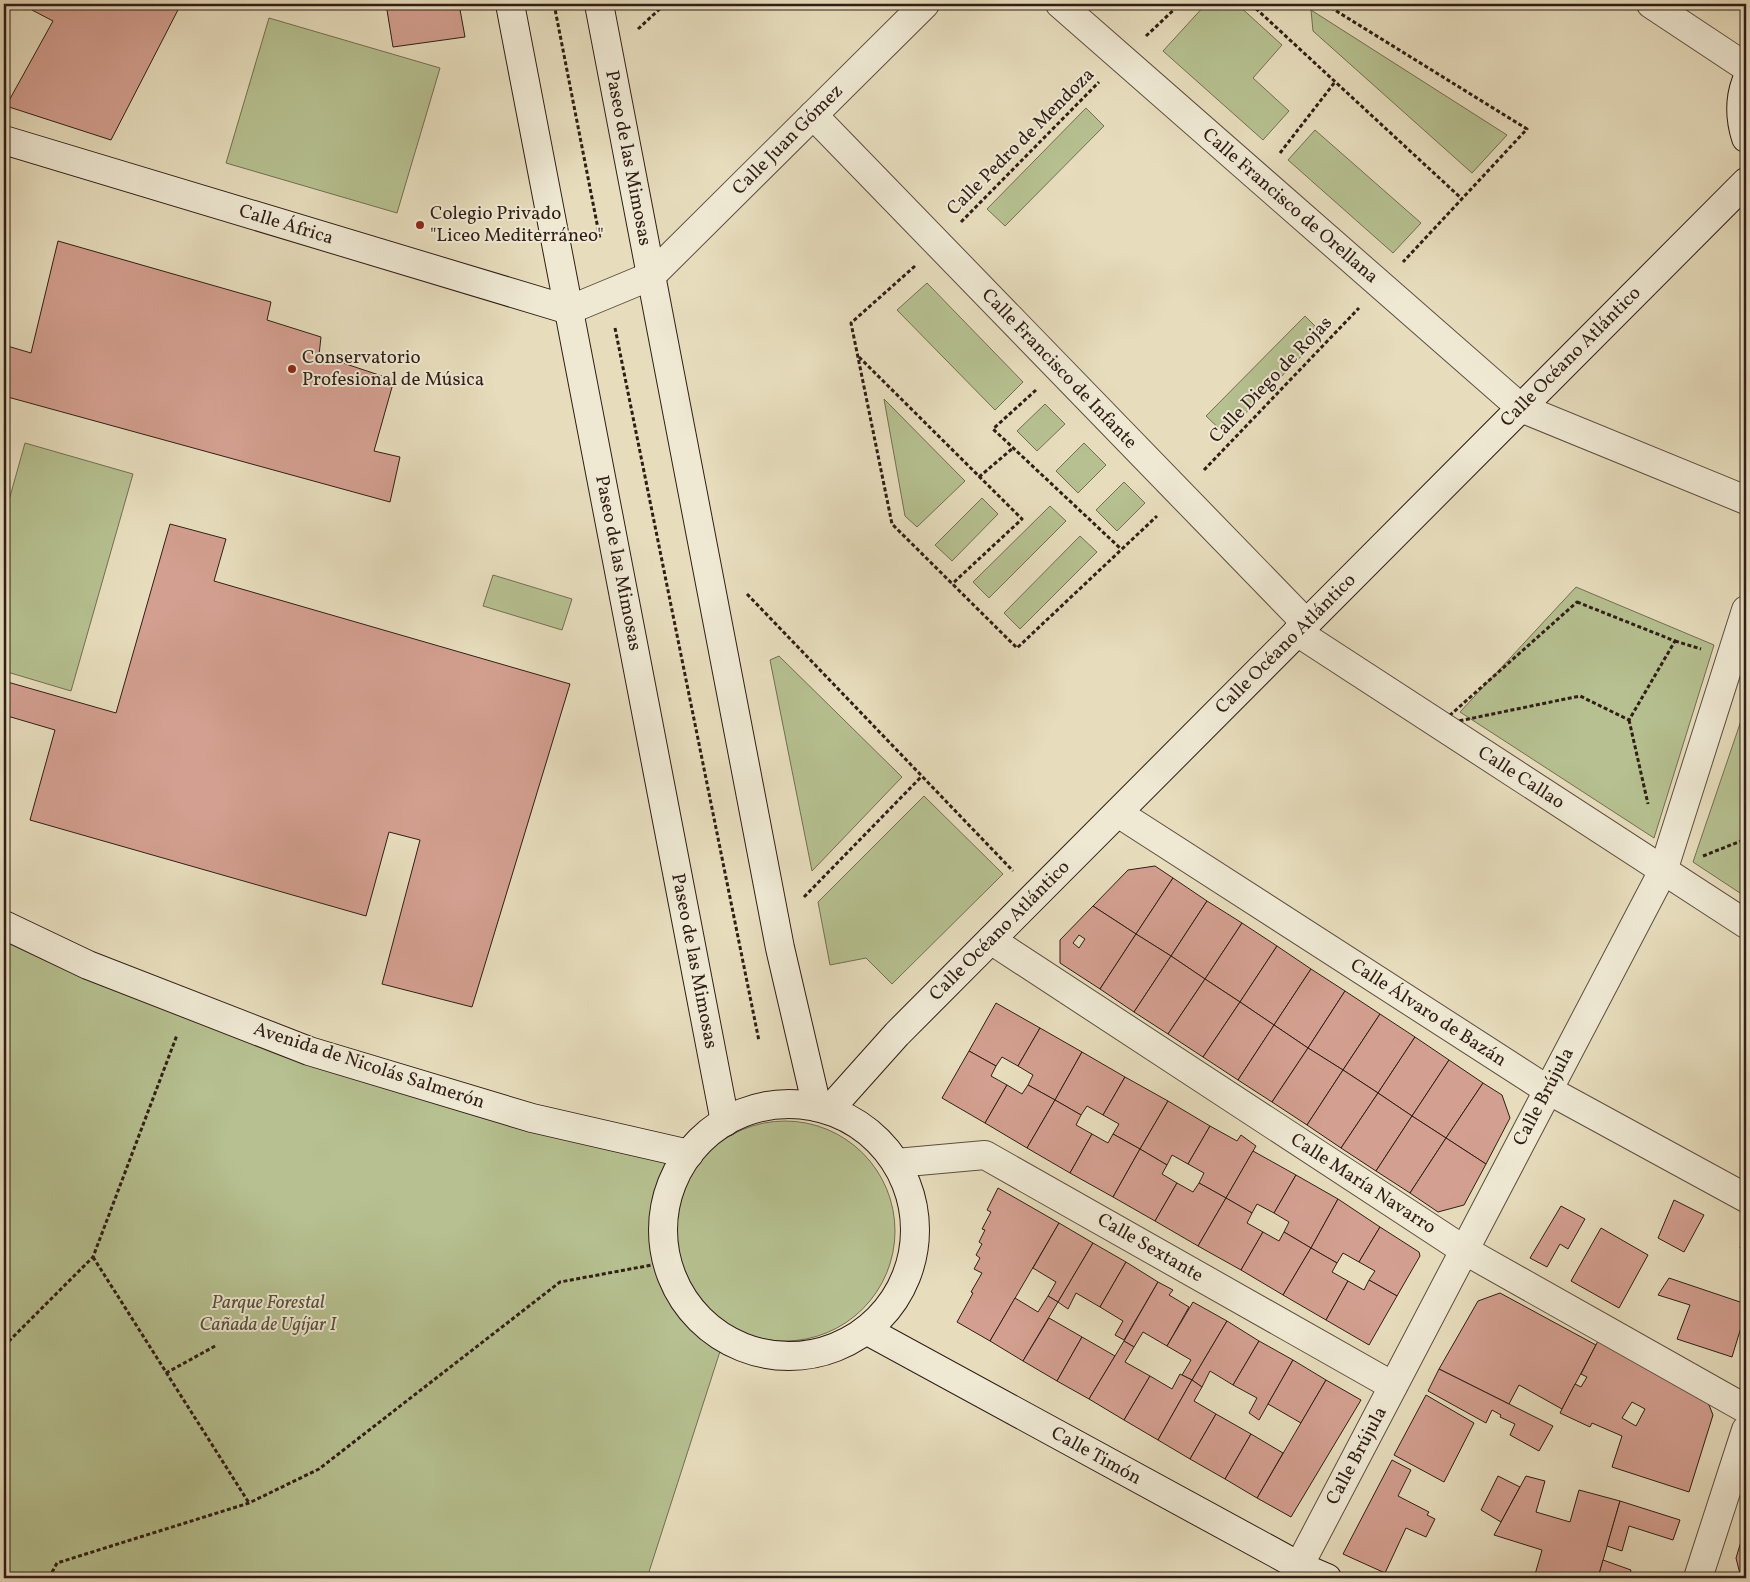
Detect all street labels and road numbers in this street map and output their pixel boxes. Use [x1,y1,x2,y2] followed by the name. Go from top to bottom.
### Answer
[941,62,1101,222] street label: Calle Pedro de Mendoza
[598,68,658,248] street label: Paseo de las Mimosas
[727,79,849,201] street label: Calle Juan Gómez
[1196,122,1384,290] street label: Calle Francisco de Orellana
[236,198,336,252] street label: Calle África
[1495,281,1647,433] street label: Calle Océano Atlántico
[975,283,1143,455] street label: Calle Francisco de Infante
[1203,311,1339,449] street label: Calle Diego de Rojas
[588,473,648,653] street label: Paseo de las Mimosas
[1210,568,1362,720] street label: Calle Océano Atlántico
[1472,740,1570,816] street label: Calle Callao
[924,855,1076,1007] street label: Calle Océano Atlántico
[664,871,724,1051] street label: Paseo de las Mimosas
[1345,953,1511,1073] street label: Calle Álvaro de Bazán
[250,1016,488,1116] street label: Avenida de Nicolás Salmerón
[1507,1043,1581,1151] street label: Calle Brújula
[1285,1127,1441,1241] street label: Calle María Navarro
[1092,1207,1208,1289] street label: Calle Sextante
[1320,1402,1394,1510] street label: Calle Brújula
[1046,1420,1146,1492] street label: Calle Timón

